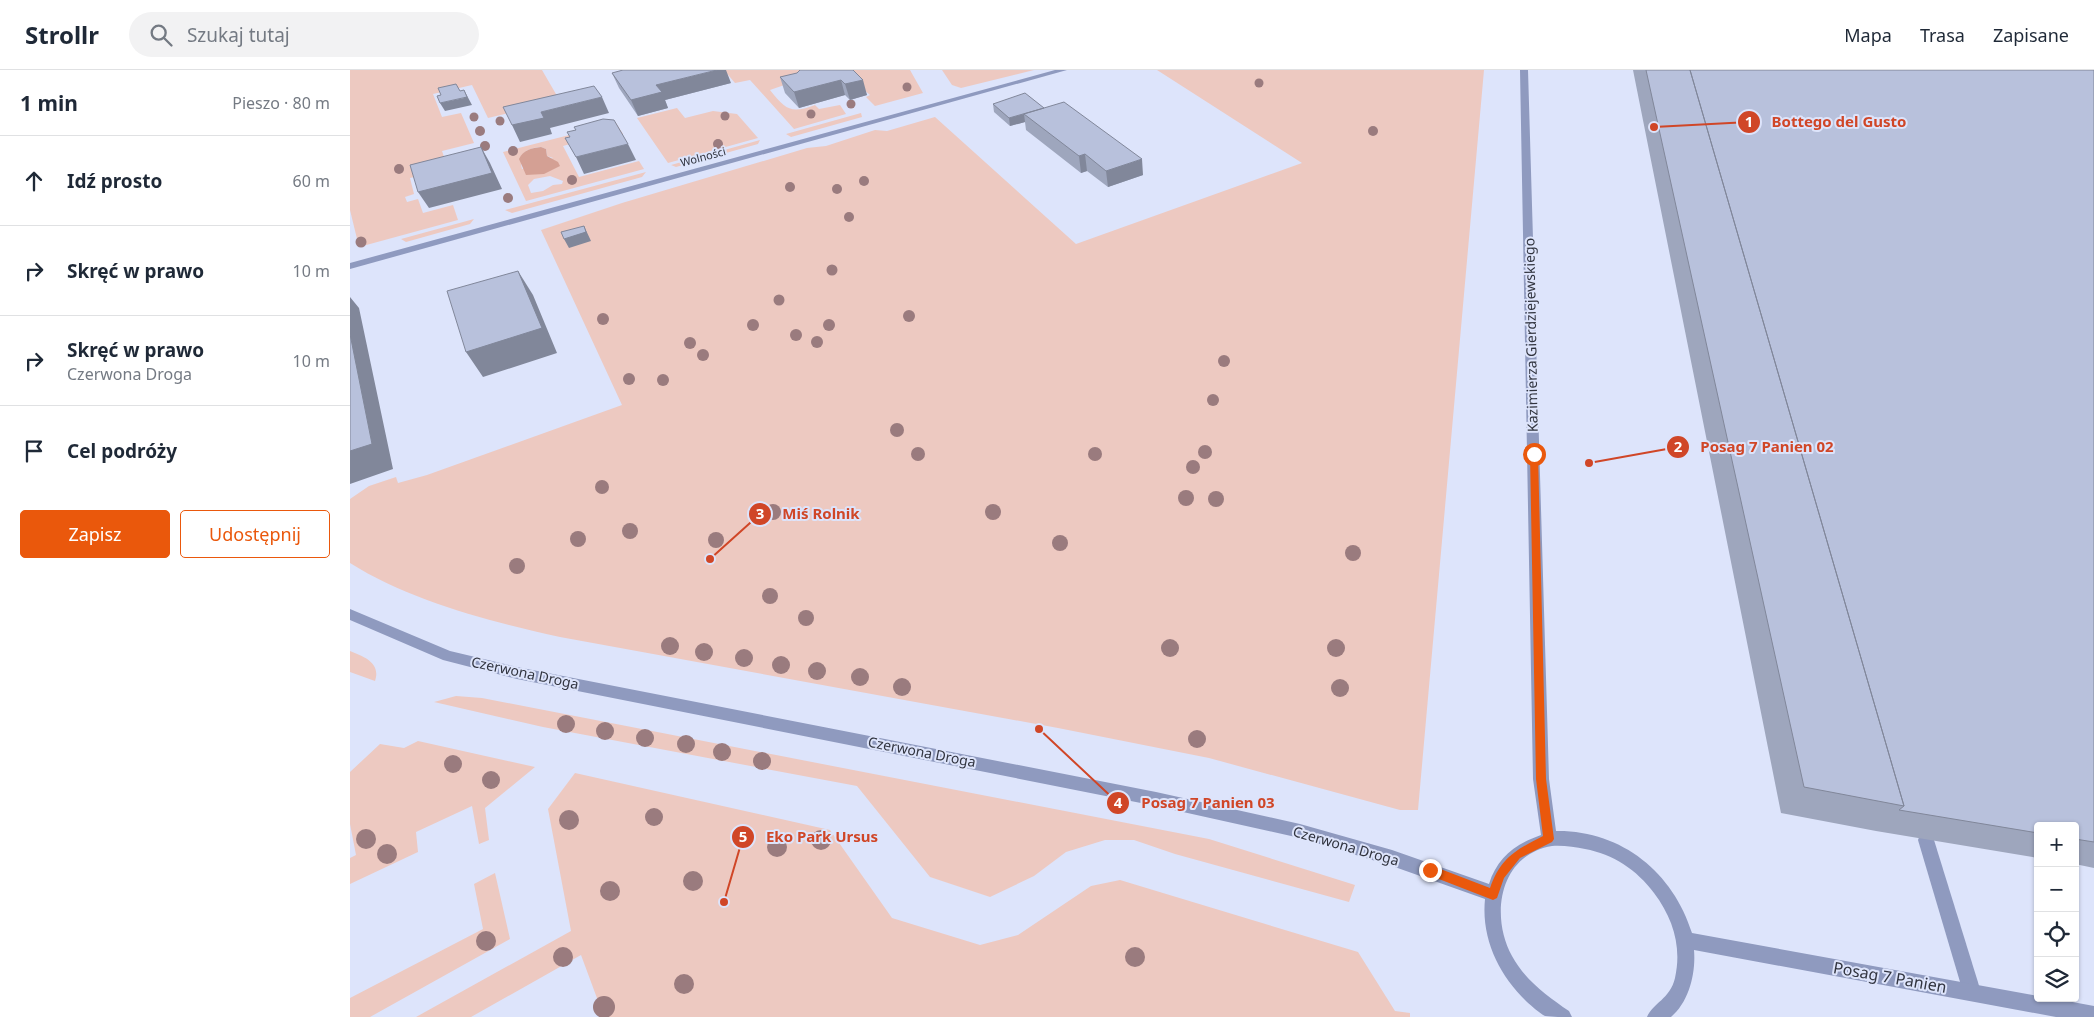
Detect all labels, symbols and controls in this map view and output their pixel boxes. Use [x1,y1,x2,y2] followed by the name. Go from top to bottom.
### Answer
[129,12,479,57] search box
[25,18,99,51] text: Strollr
[147,21,175,49] icon: search
[187,22,290,48] text: Szukaj tutaj
[1844,23,1892,47] text: Mapa
[1920,23,1965,47] text: Trasa
[1993,23,2069,47] text: Zapisane
[20,89,78,117] text: 1 min
[232,92,330,114] text: Pieszo · 80 m
[1737,107,1917,137] callout: Bottego del Gusto
[1745,111,1753,131] text: 1
[1772,111,1906,131] text: Bottego del Gusto
[679,143,727,170] street label: Wolności
[20,167,48,195] icon: ahead
[67,168,162,194] text: Idź prosto
[293,170,330,192] text: 60 m
[1519,238,1542,432] street label: Kazimierza Gierdziejewskiego
[20,257,48,285] icon: right
[67,258,204,284] text: Skręć w prawo
[293,260,330,282] text: 10 m
[67,337,204,363] text: Skręć w prawo
[20,347,48,375] icon: right
[293,350,330,372] text: 10 m
[67,363,192,385] text: Czerwona Droga
[1665,432,1844,462] callout: Posag 7 Panien 02
[1674,436,1683,456] text: 2
[1700,436,1834,456] text: Posag 7 Panien 02
[20,437,48,465] icon: arrive
[67,438,177,464] text: Cel podróży
[1523,443,1546,466] route start
[747,499,870,529] callout: Miś Rolnik
[756,503,764,523] text: 3
[782,503,860,523] text: Miś Rolnik
[20,510,170,558] button: Zapisz
[180,510,330,558] button: Udostępnij
[470,652,581,693] street label: Czerwona Droga
[867,732,978,771] street label: Czerwona Droga
[1106,788,1284,818] callout: Posag 7 Panien 03
[1114,792,1123,812] text: 4
[1141,792,1275,812] text: Posag 7 Panien 03
[1291,821,1401,870] street label: Czerwona Droga
[731,822,888,852] callout: Eko Park Ursus
[2034,822,2079,1002] map controls
[2034,822,2079,867] button: +
[739,826,747,846] text: 5
[766,826,878,846] text: Eko Park Ursus
[1419,859,1442,882] route end
[2034,867,2079,912] button: −
[2034,912,2079,957] button: locate
[1832,956,1948,998] street label: Posag 7 Panien
[2034,957,2079,1002] button: layers

